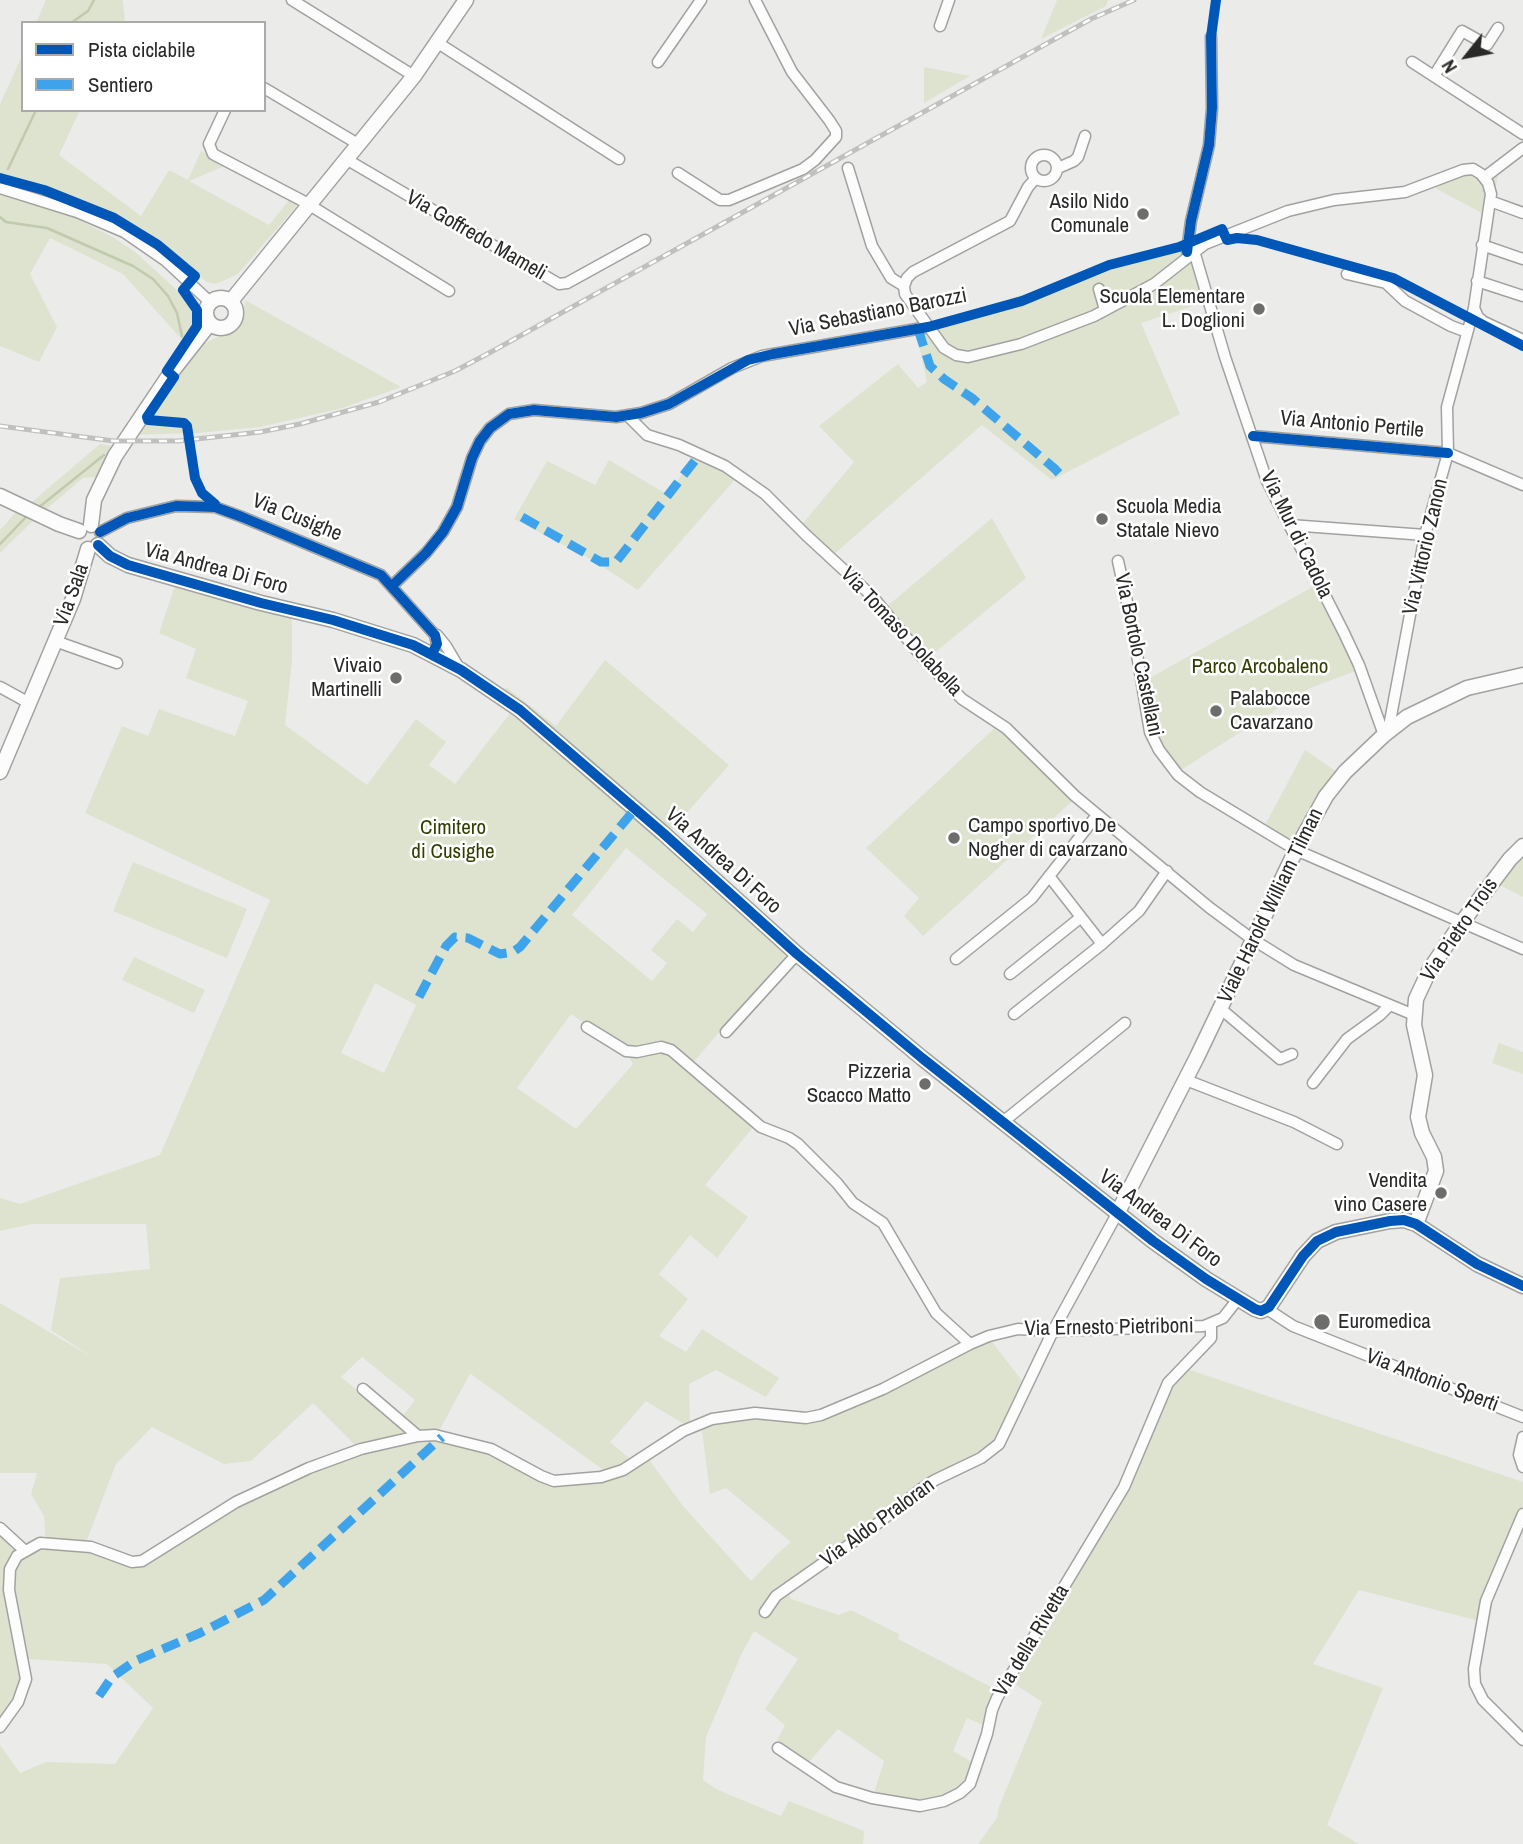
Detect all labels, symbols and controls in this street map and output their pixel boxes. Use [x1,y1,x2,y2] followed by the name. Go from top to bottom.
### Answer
[21,21,266,112] legend
[1432,21,1502,91] north arrow
[88,35,195,64] text: Pista ciclabile
[1435,55,1463,78] text: N
[88,70,153,99] text: Sentiero
[401,186,551,286] street label: Via Goffredo Mameli
[1050,189,1129,239] place label: Asilo Nido Comunale
[1135,206,1151,222] marker: Asilo Nido Comunale
[787,283,969,343] street label: Via Sebastiano Barozzi
[1100,284,1245,334] place label: Scuola Elementare L. Doglioni
[1251,301,1267,317] marker: Scuola Elementare L. Doglioni
[1279,406,1425,444] street label: Via Antonio Pertile
[1254,467,1338,603] street label: Via Mur di Cadola
[1398,476,1454,618] street label: Via Vittorio Zanon
[248,489,346,547] street label: Via Cusighe
[1116,494,1221,544] place label: Scuola Media Statale Nievo
[1094,511,1110,527] marker: Scuola Media Statale Nievo
[142,538,290,600] street label: Via Andrea Di Foro
[49,560,95,630] street label: Via Sala
[835,562,967,702] street label: Via Tomaso Dolabella
[1108,571,1168,739] street label: Via Bortolo Castellani
[311,653,382,703] place label: Vivaio Martinelli
[1192,654,1328,680] park label: Parco Arcobaleno
[388,670,404,686] marker: Vivaio Martinelli
[1230,686,1313,736] place label: Palabocce Cavarzano
[1208,703,1224,719] marker: Palabocce Cavarzano
[660,802,786,920] street label: Via Andrea Di Foro
[1213,804,1329,1008] street label: Viale Harold William Tilman
[968,813,1128,863] place label: Campo sportivo De Nogher di cavarzano
[411,815,495,865] park label: Cimitero di Cusighe
[946,830,962,846] marker: Campo sportivo De Nogher di cavarzano
[1416,873,1504,987] street label: Via Pietro Trois
[807,1059,911,1109] place label: Pizzeria Scacco Matto
[917,1076,933,1092] marker: Pizzeria Scacco Matto
[1094,1165,1226,1273] street label: Via Andrea Di Foro
[1334,1168,1427,1218] place label: Vendita vino Casere
[1433,1185,1449,1201] marker: Vendita vino Casere
[1338,1309,1431,1335] place label: Euromedica
[1312,1312,1332,1332] marker: Euromedica
[1024,1314,1194,1342] street label: Via Ernesto Pietriboni
[1362,1344,1502,1418] street label: Via Antonio Sperti
[816,1473,940,1573] street label: Via Aldo Praloran
[989,1580,1075,1702] street label: Via della Rivetta

